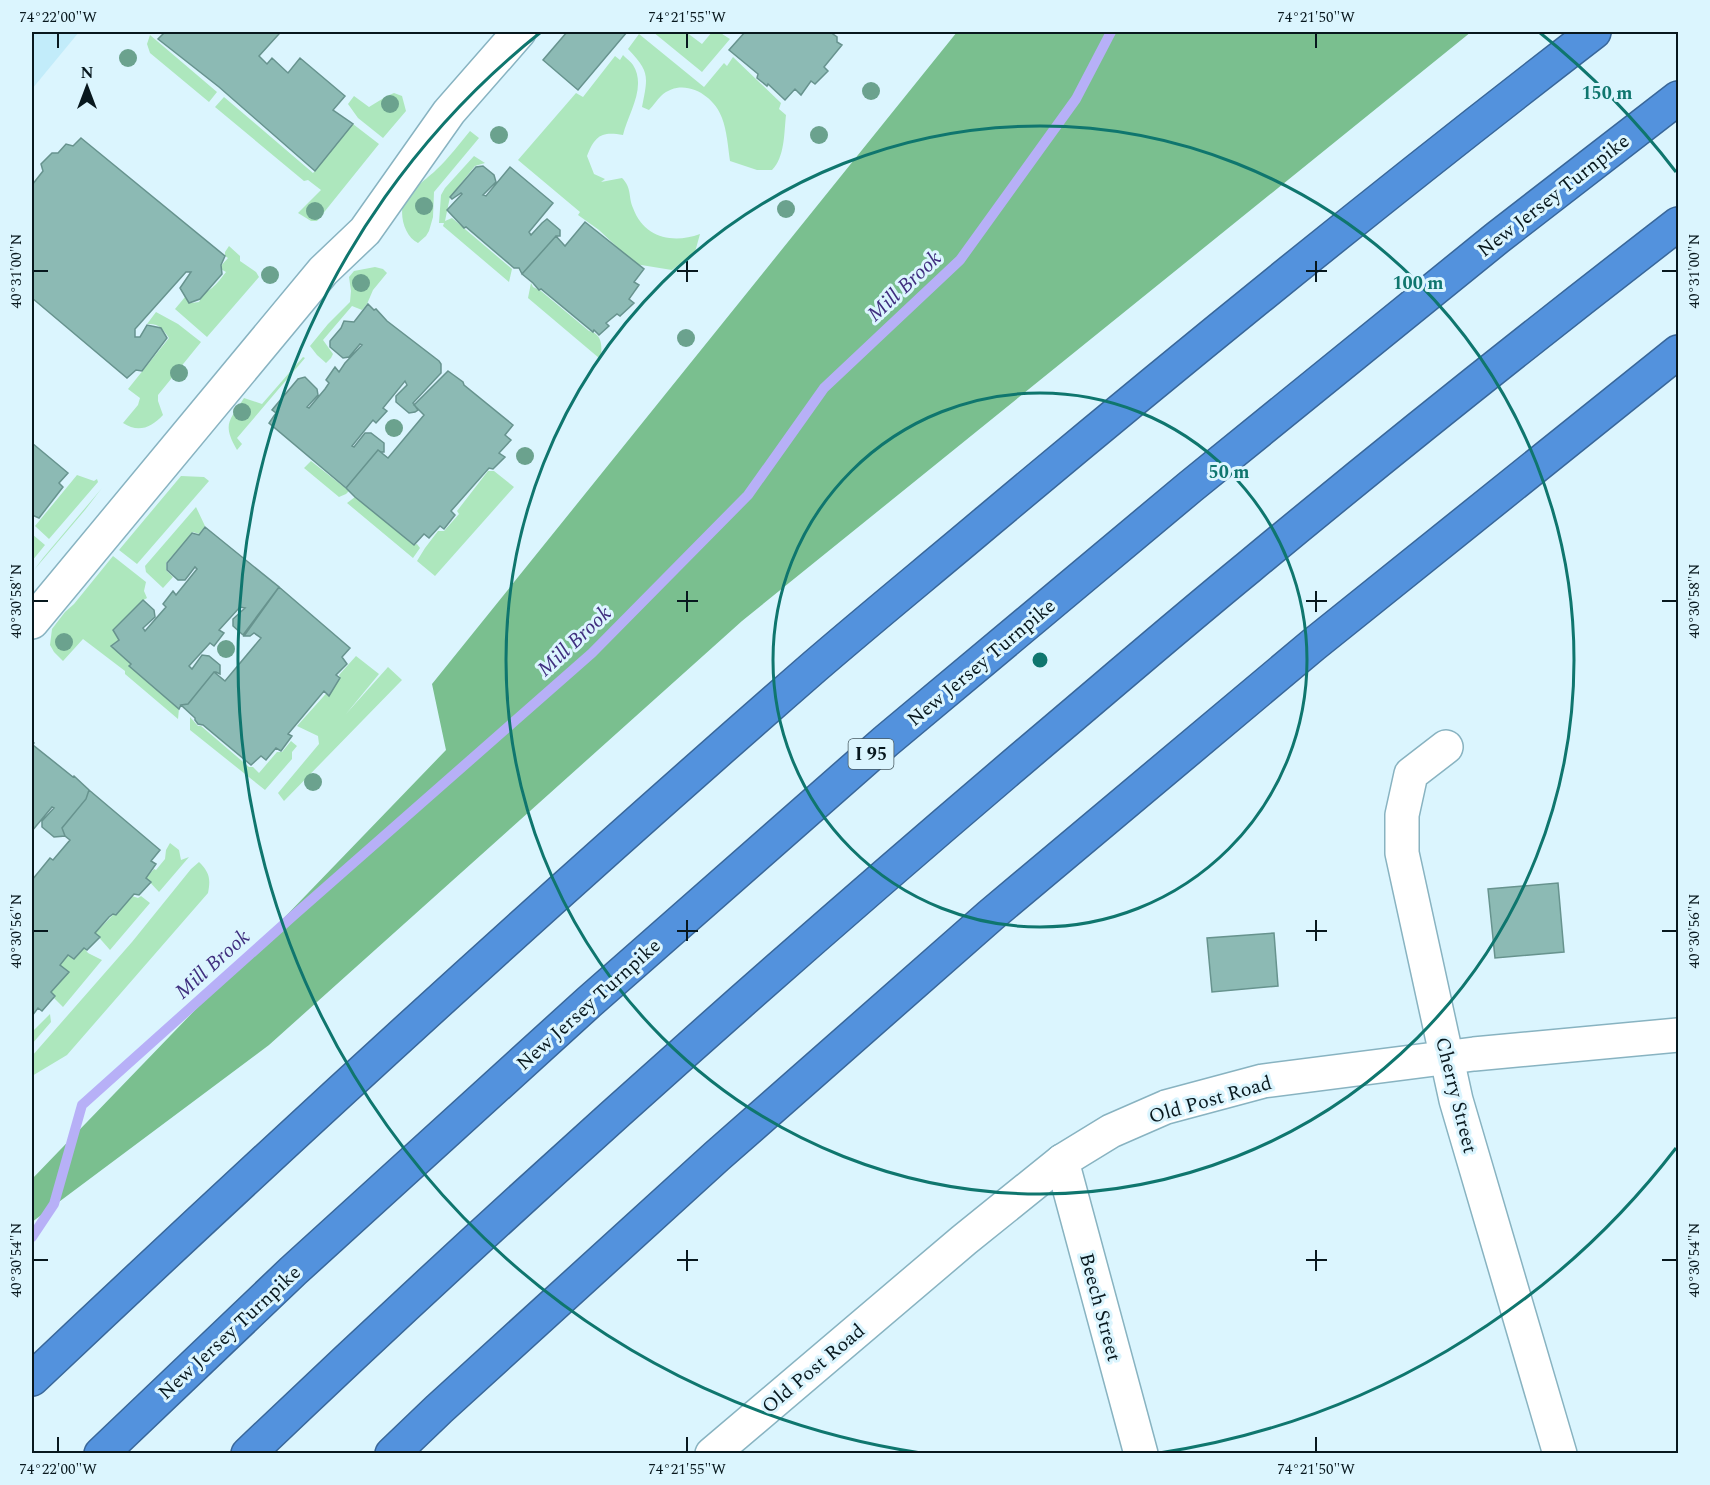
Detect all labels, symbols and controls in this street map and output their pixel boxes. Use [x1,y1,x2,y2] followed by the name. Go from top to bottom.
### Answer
[19,6,97,29] text: 74°22'00"W
[648,6,726,29] text: 74°21'55"W
[1277,6,1355,29] text: 74°21'50"W
[57,57,117,117] north arrow
[80,61,94,85] text: N
[1581,80,1633,107] text: 150 m
[1471,127,1636,265] street label: New Jersey Turnpike
[5,233,28,309] text: 40°31'00"N
[1683,233,1706,309] text: 40°31'00"N
[860,243,949,330] water label: Mill Brook
[1392,270,1444,297] text: 100 m
[1209,459,1249,486] text: 50 m
[5,563,28,639] text: 40°30'58"N
[1683,563,1706,639] text: 40°30'58"N
[901,592,1062,734] street label: New Jersey Turnpike
[530,598,619,685] water label: Mill Brook
[1030,650,1050,670] centre of rings
[848,739,894,769] road number: I 95
[5,893,28,969] text: 40°30'56"N
[1683,893,1706,969] text: 40°30'56"N
[168,922,258,1007] water label: Mill Brook
[510,931,668,1078] street label: New Jersey Turnpike
[1427,1034,1485,1157] street label: Cherry Street
[1145,1068,1275,1132] street label: Old Post Road
[5,1222,28,1298] text: 40°30'54"N
[1683,1222,1706,1298] text: 40°30'54"N
[1071,1250,1129,1365] street label: Beech Street
[152,1258,308,1407] street label: New Jersey Turnpike
[755,1316,872,1421] street label: Old Post Road
[19,1458,97,1481] text: 74°22'00"W
[648,1458,726,1481] text: 74°21'55"W
[1277,1458,1355,1481] text: 74°21'50"W

